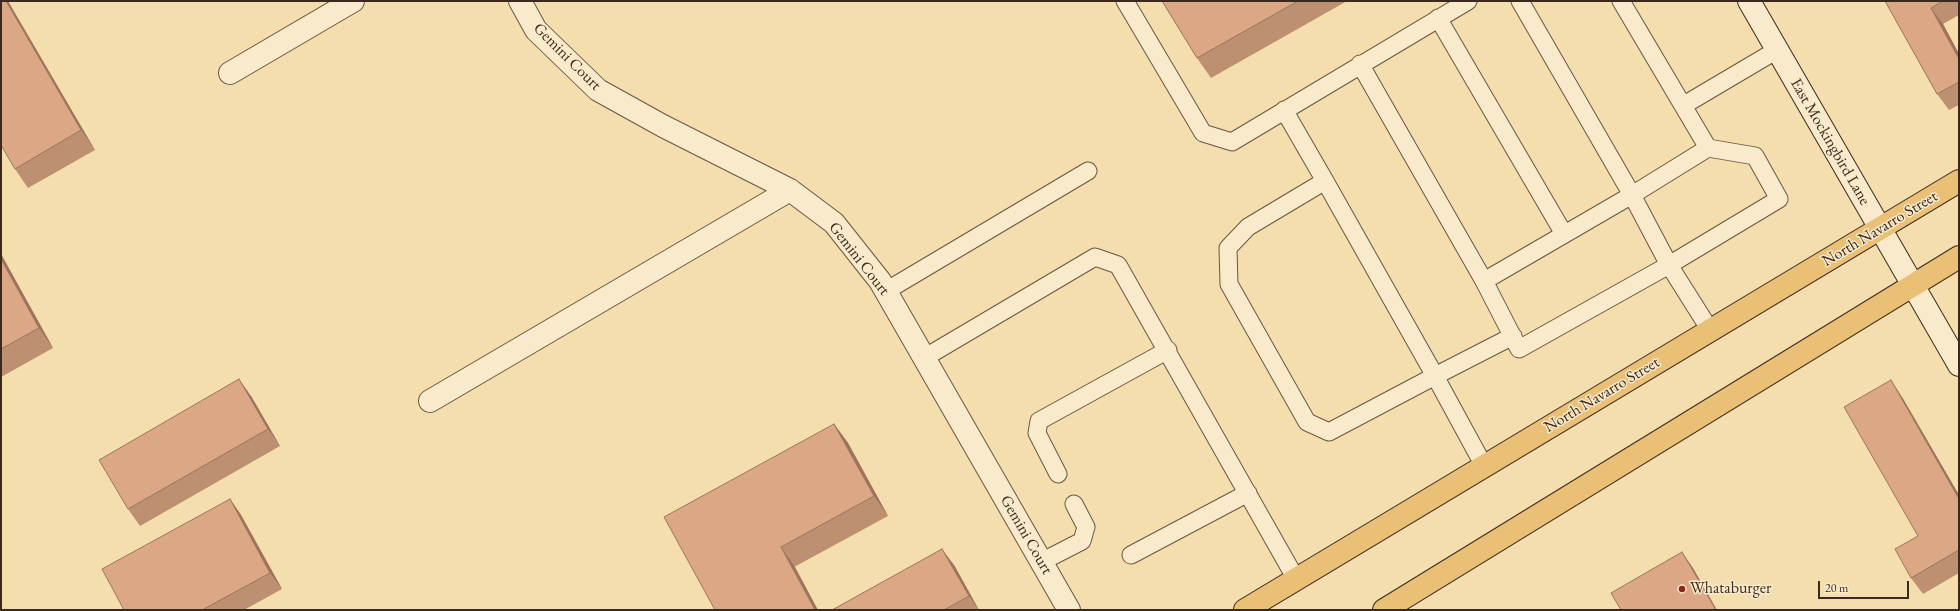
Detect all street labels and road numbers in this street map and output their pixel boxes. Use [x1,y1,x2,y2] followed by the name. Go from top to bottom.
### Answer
[529,19,605,95] street label: Gemini Court
[1786,75,1874,209] street label: East Mockingbird Lane
[1819,187,1941,271] street label: North Navarro Street
[824,218,894,300] street label: Gemini Court
[1541,353,1663,437] street label: North Navarro Street
[996,492,1056,578] street label: Gemini Court

